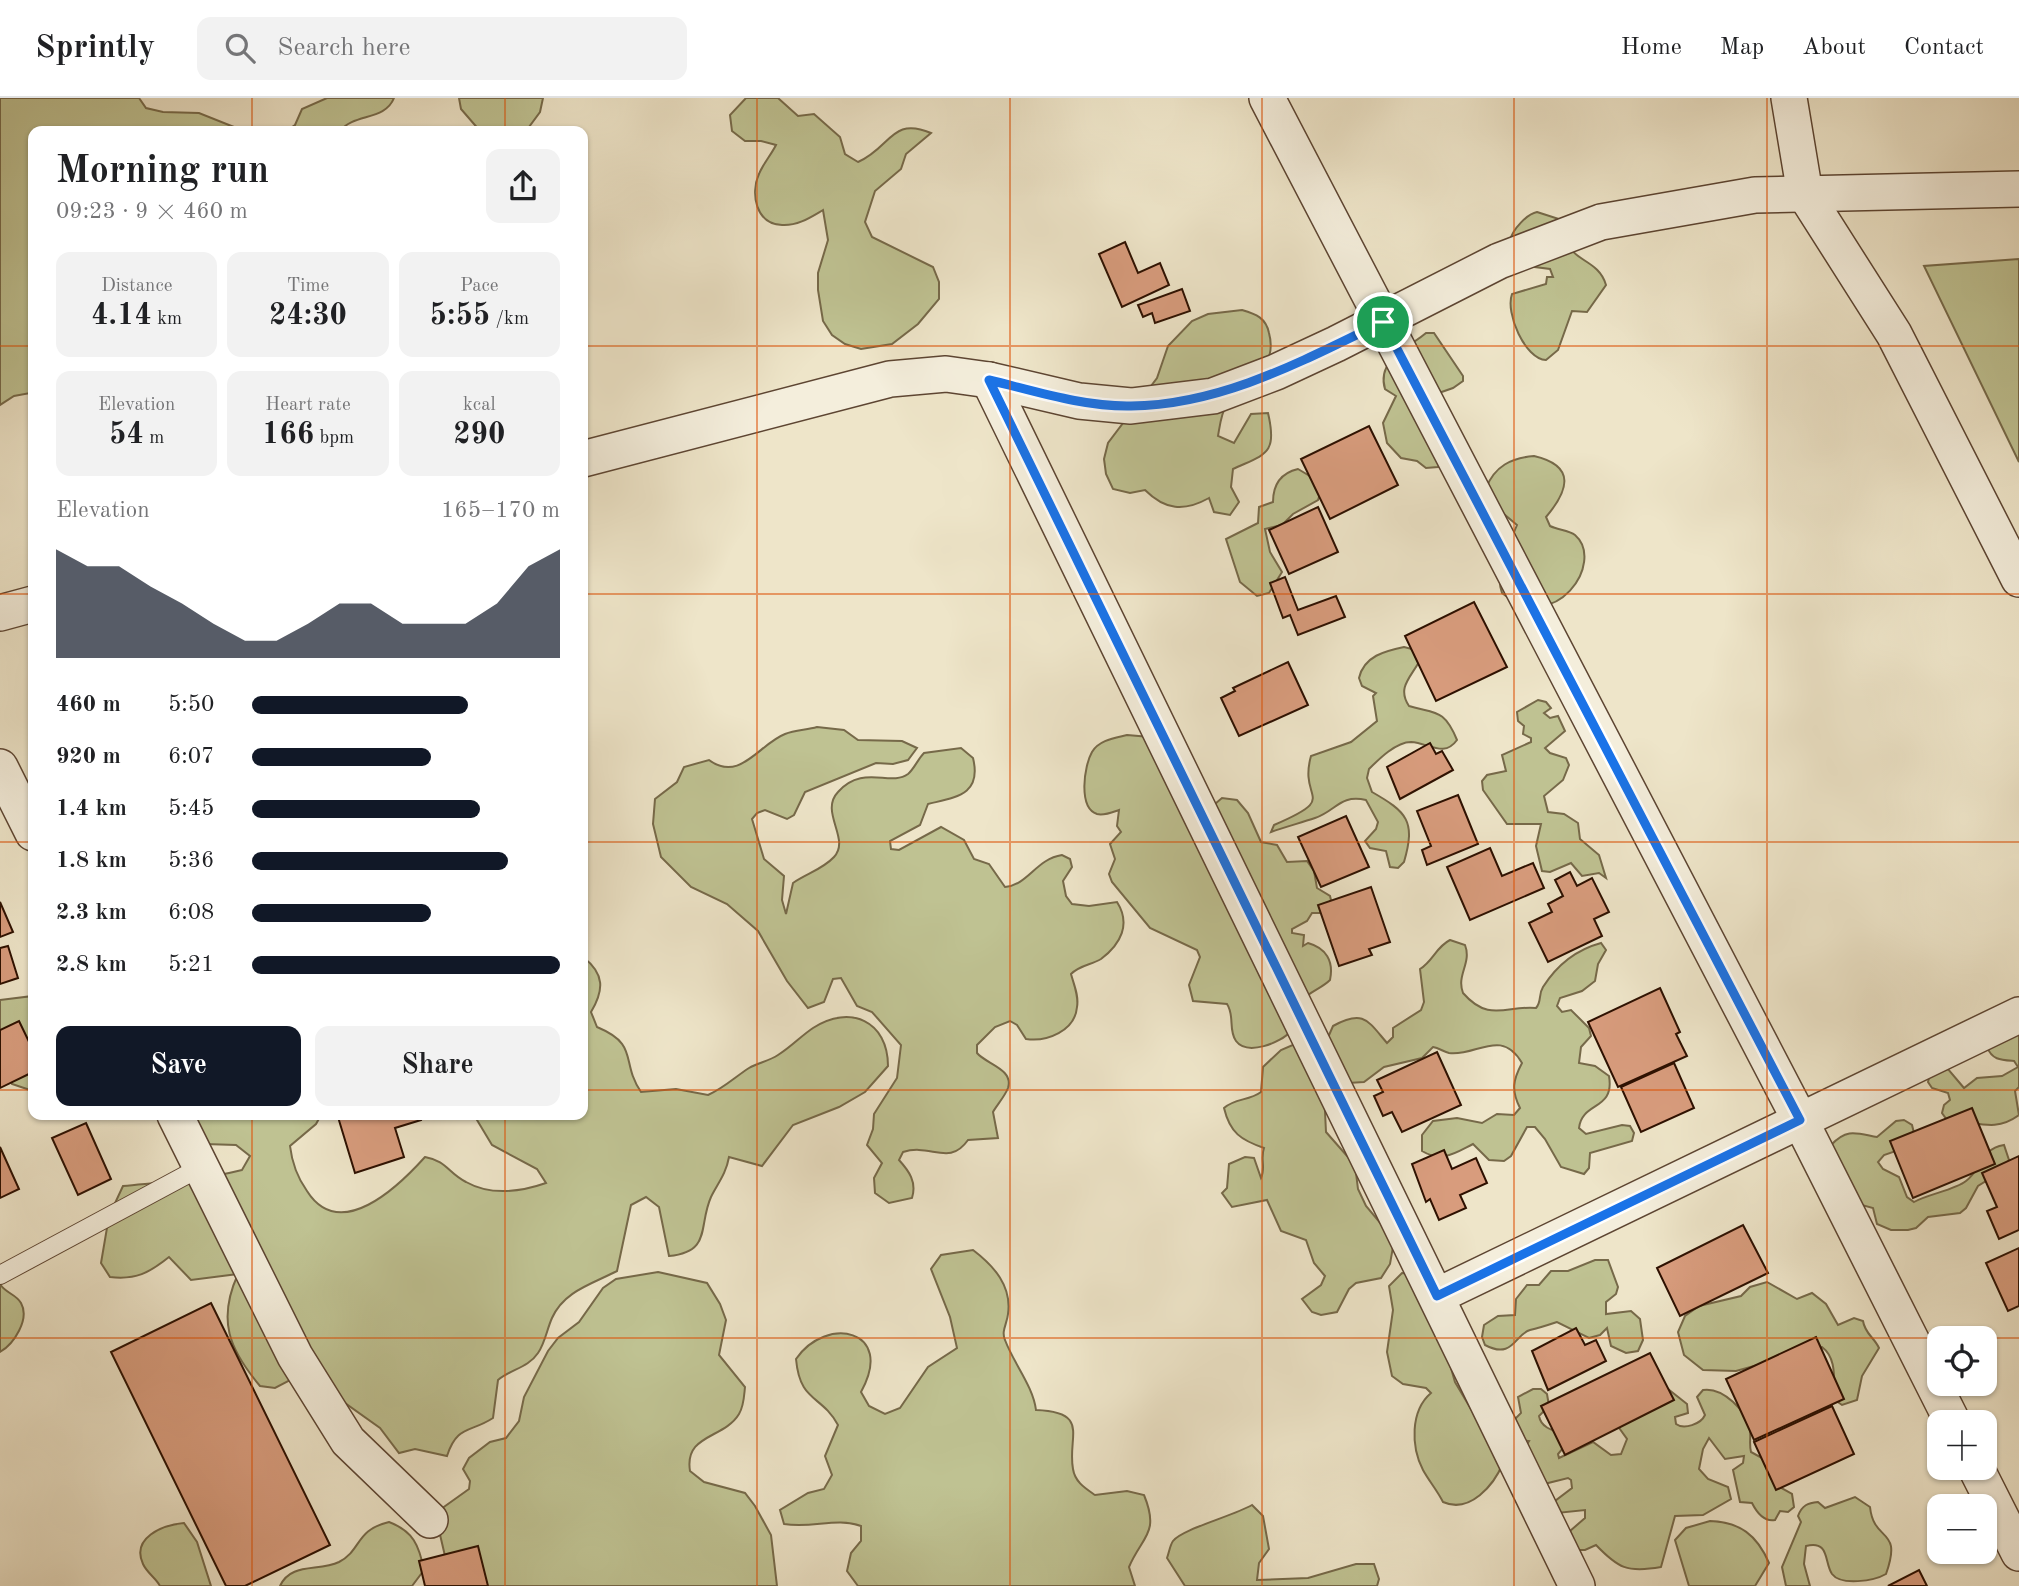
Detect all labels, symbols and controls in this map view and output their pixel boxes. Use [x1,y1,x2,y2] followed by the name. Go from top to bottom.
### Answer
[197,17,687,80] search box
[221,29,259,67] icon: search
[35,32,155,65] text: Sprintly
[277,35,410,61] text: Search here
[1621,36,1682,60] text: Home
[1720,36,1764,60] text: Map
[1802,36,1866,60] text: About
[1904,36,1984,60] text: Contact
[486,149,560,223] button: share
[56,153,269,191] text: Morning run
[56,200,248,223] text: 09:23 · 9 × 460 m
[101,277,172,296] text: Distance
[287,277,329,296] text: Time
[460,277,499,296] text: Pace
[1353,292,1413,352] pin
[91,301,152,331] text: 4.14
[269,301,347,331] text: 24:30
[430,301,490,331] text: 5:55
[1364,303,1402,341] icon: arrive
[152,310,182,329] text: km
[490,310,529,329] text: /km
[98,396,175,415] text: Elevation
[265,396,351,415] text: Heart rate
[463,396,496,415] text: kcal
[109,420,144,450] text: 54
[262,420,314,450] text: 166
[453,420,505,450] text: 290
[144,429,164,448] text: m
[314,429,354,448] text: bpm
[56,499,150,522] text: Elevation
[441,499,560,522] text: 165–170 m
[56,693,121,716] text: 460 m
[168,693,214,716] text: 5:50
[56,745,121,768] text: 920 m
[168,745,214,768] text: 6:07
[56,797,127,820] text: 1.4 km
[168,797,214,820] text: 5:45
[56,849,127,872] text: 1.8 km
[168,849,214,872] text: 5:36
[56,901,127,924] text: 2.3 km
[168,901,214,924] text: 6:08
[56,953,127,976] text: 2.8 km
[168,953,214,976] text: 5:21
[56,1026,301,1106] button: Save
[315,1026,560,1106] button: Share
[1927,1326,1997,1564] map controls
[1927,1326,1997,1396] button: locate
[1927,1410,1997,1480] button: +
[1927,1494,1997,1564] button: −

